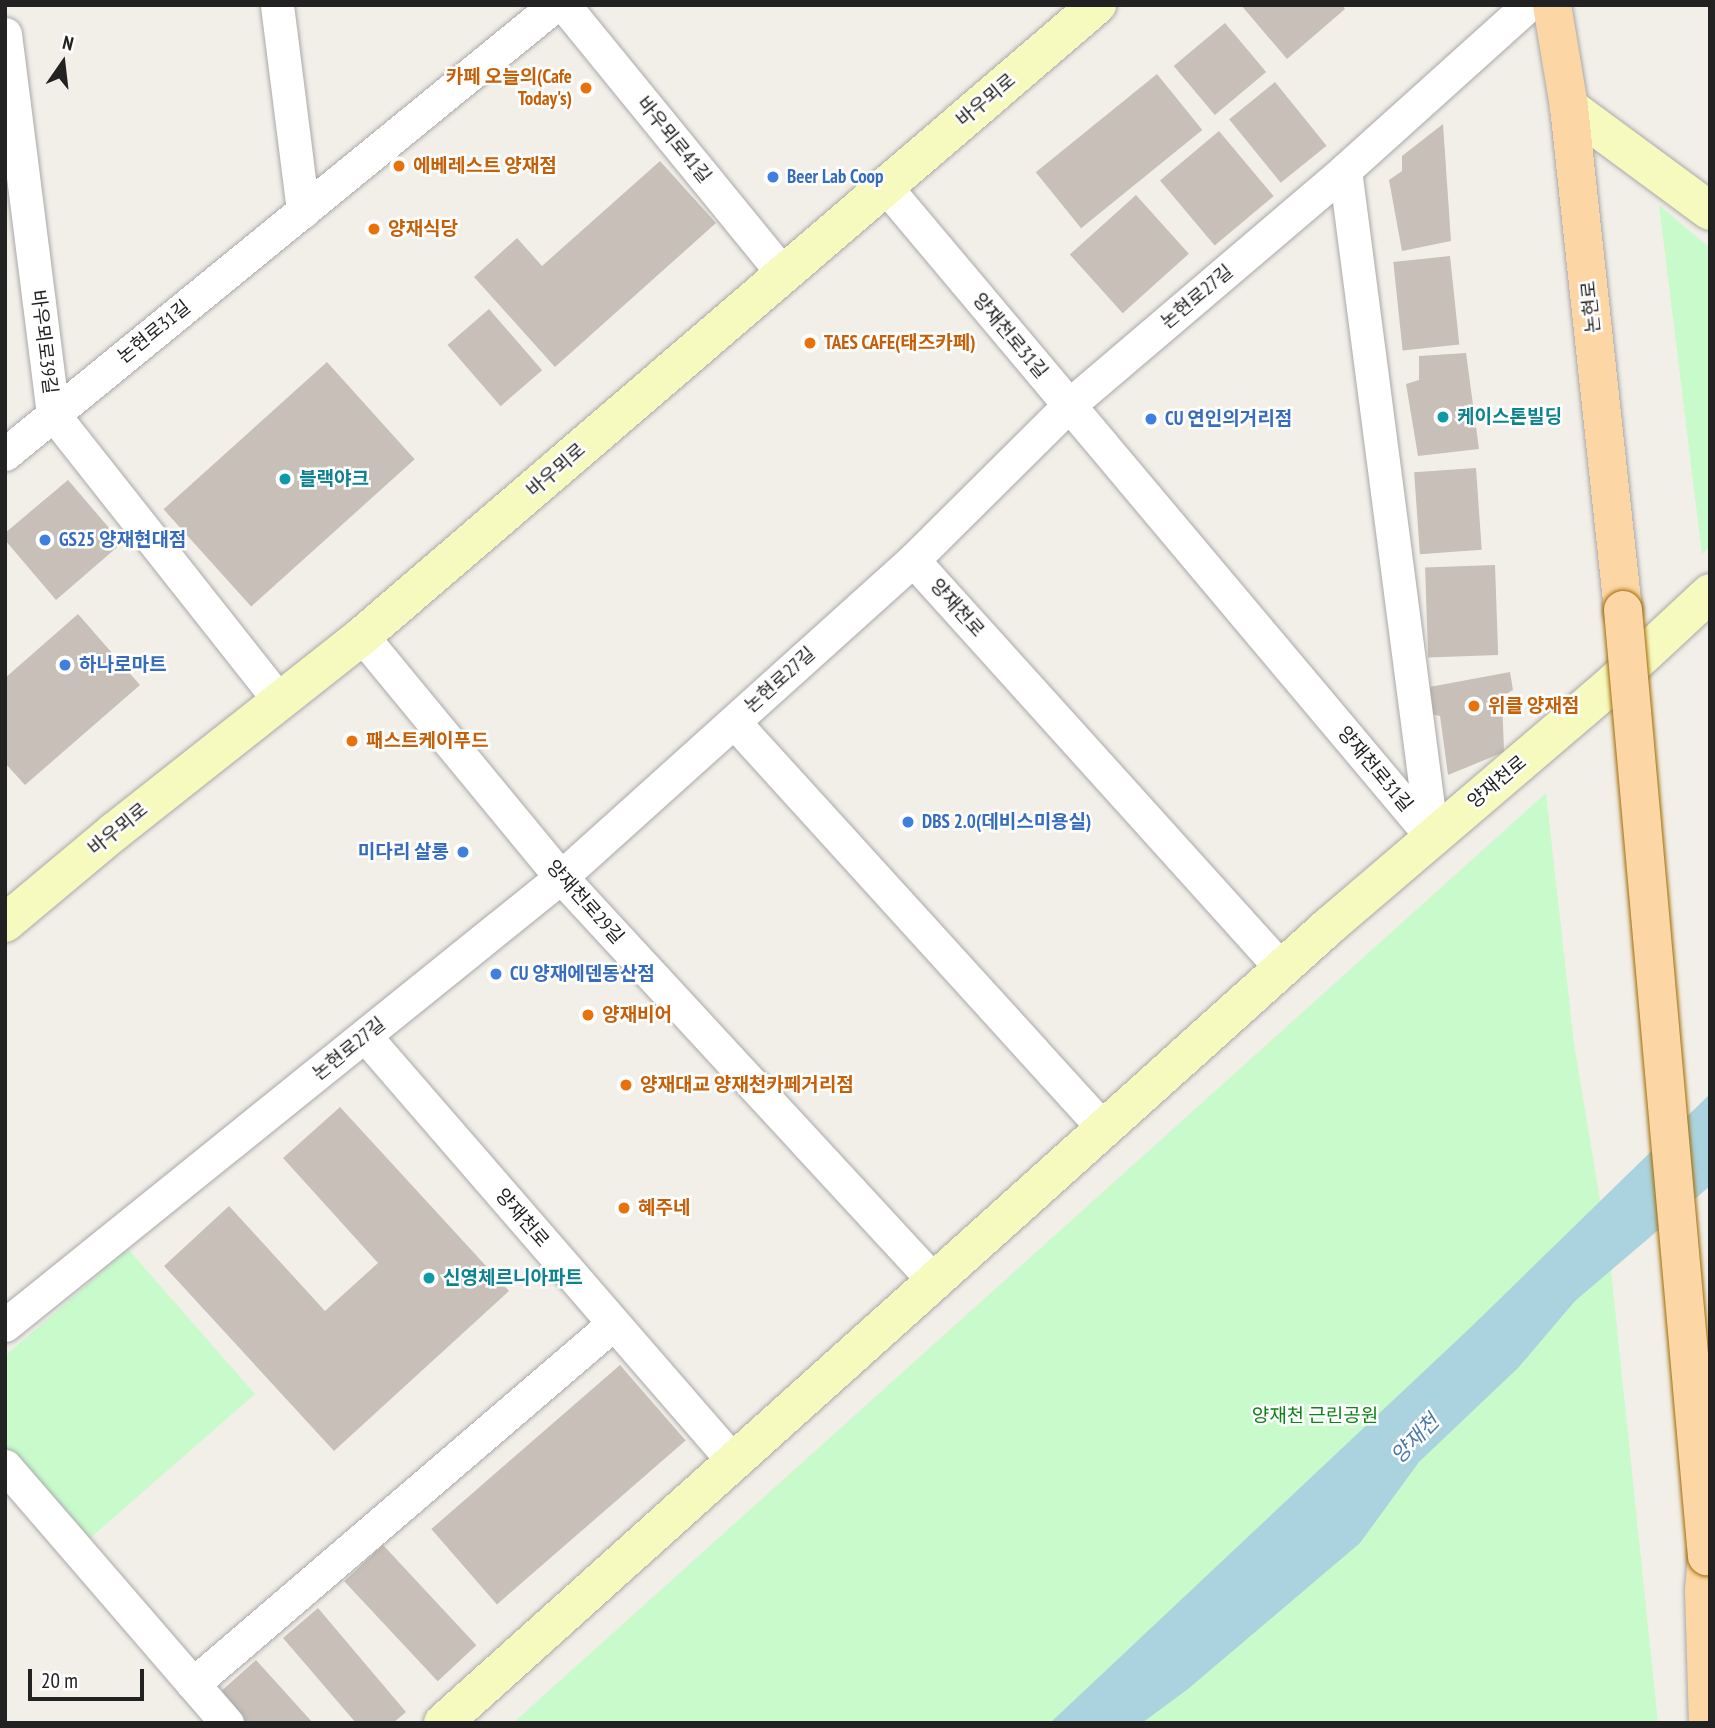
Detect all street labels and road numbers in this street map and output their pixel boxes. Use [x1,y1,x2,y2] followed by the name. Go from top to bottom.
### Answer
[952,69,1020,131] street label: 바우뫼로
[632,92,716,188] street label: 바우뫼로41길
[1156,260,1238,334] street label: 논현로27길
[1577,280,1605,334] street label: 논현로
[26,289,62,395] street label: 바우뫼로39길
[968,289,1052,383] street label: 양재천로31길
[113,296,195,368] street label: 논현로31길
[522,438,590,502] street label: 바우뫼로
[925,574,989,642] street label: 양재천로
[740,642,820,718] street label: 논현로27길
[1333,722,1417,816] street label: 양재천로31길
[1463,751,1531,813] street label: 양재천로
[84,798,152,860] street label: 바우뫼로
[542,856,628,948] street label: 양재천로29길
[308,1013,390,1085] street label: 논현로27길
[490,1184,554,1252] street label: 양재천로

